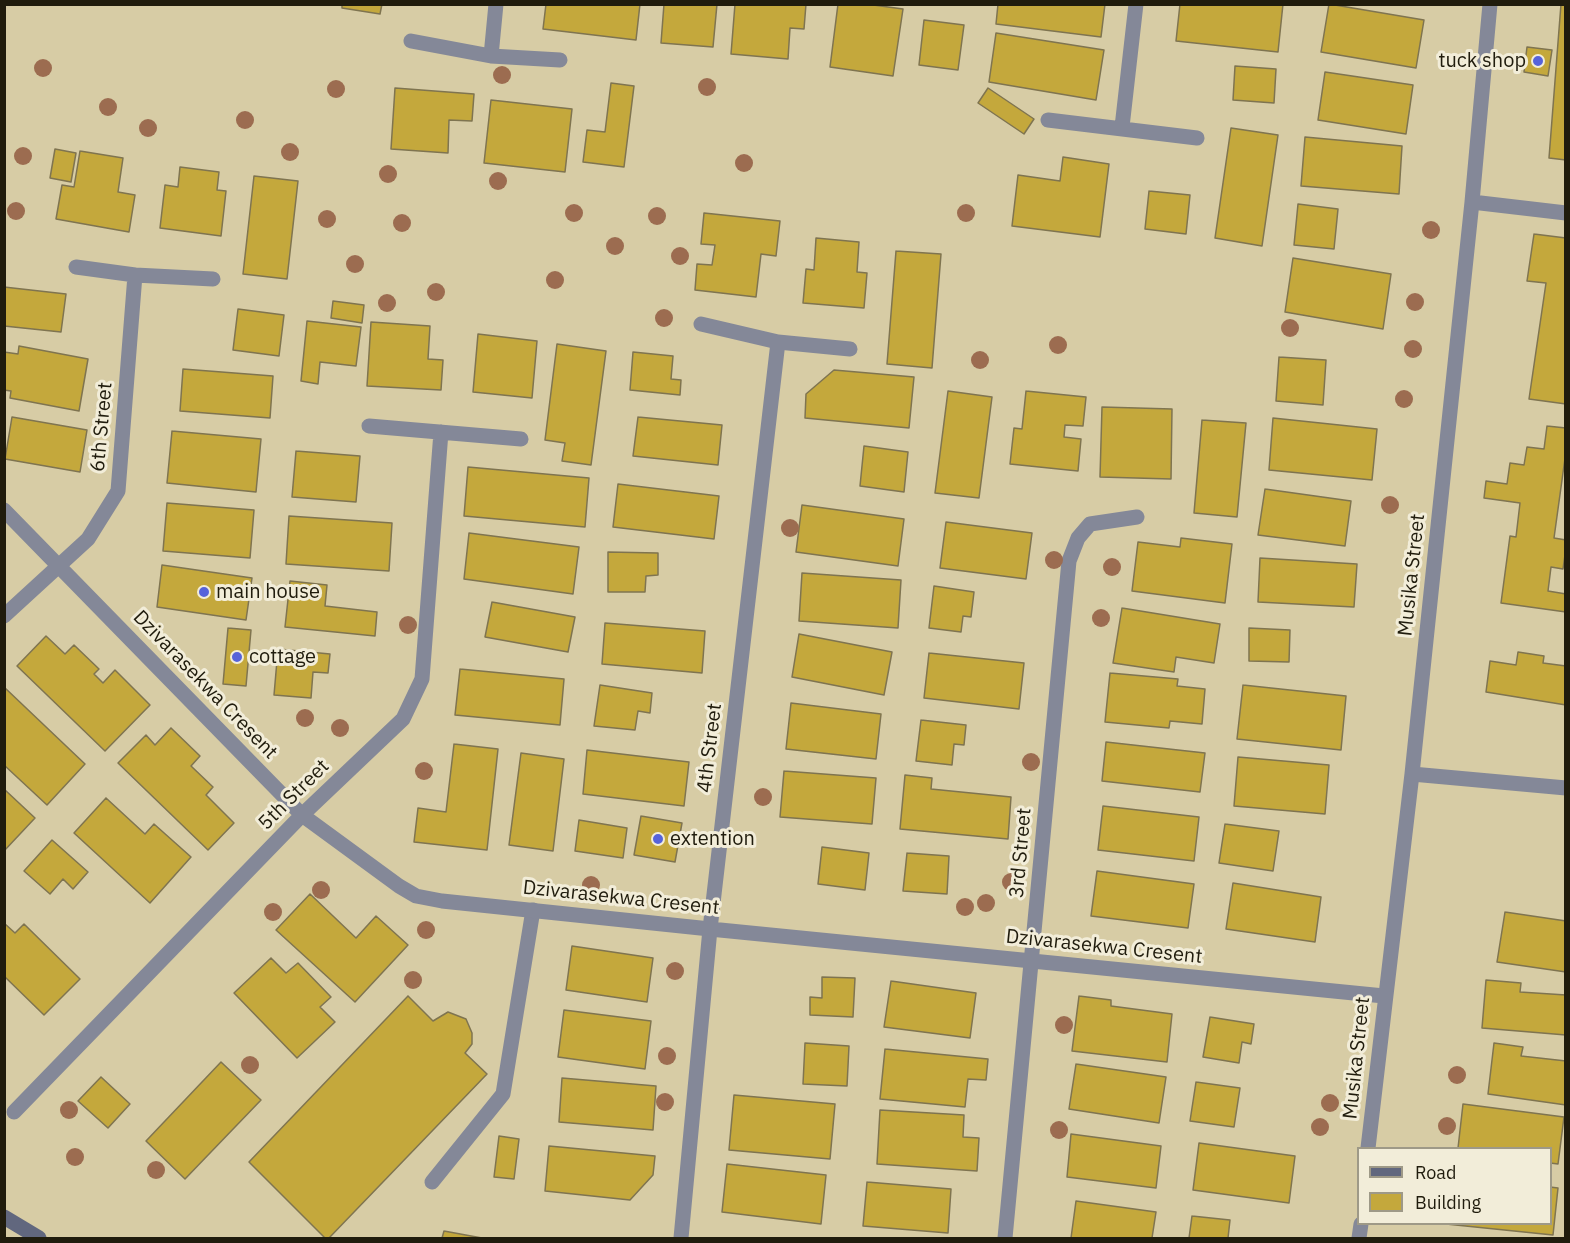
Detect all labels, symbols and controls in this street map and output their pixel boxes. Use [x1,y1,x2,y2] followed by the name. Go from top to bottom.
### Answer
[1438,49,1526,73] place label: tuck shop
[1531,54,1545,68] marker: tuck shop
[86,381,118,473] street label: 6th Street
[1394,513,1430,637] street label: Musika Street
[216,580,320,604] place label: main house
[197,585,211,599] marker: main house
[128,606,282,764] street label: Dzivarasekwa Cresent
[249,645,316,669] place label: cottage
[230,650,244,664] marker: cottage
[693,702,727,794] street label: 4th Street
[254,755,334,835] street label: 5th Street
[1005,807,1037,899] street label: 3rd Street
[670,827,755,851] place label: extention
[651,832,665,846] marker: extention
[522,876,720,920] street label: Dzivarasekwa Cresent
[1005,925,1203,969] street label: Dzivarasekwa Cresent
[1339,996,1375,1120] street label: Musika Street
[1357,1147,1552,1225] legend
[1415,1161,1456,1184] text: Road
[1415,1191,1481,1214] text: Building

